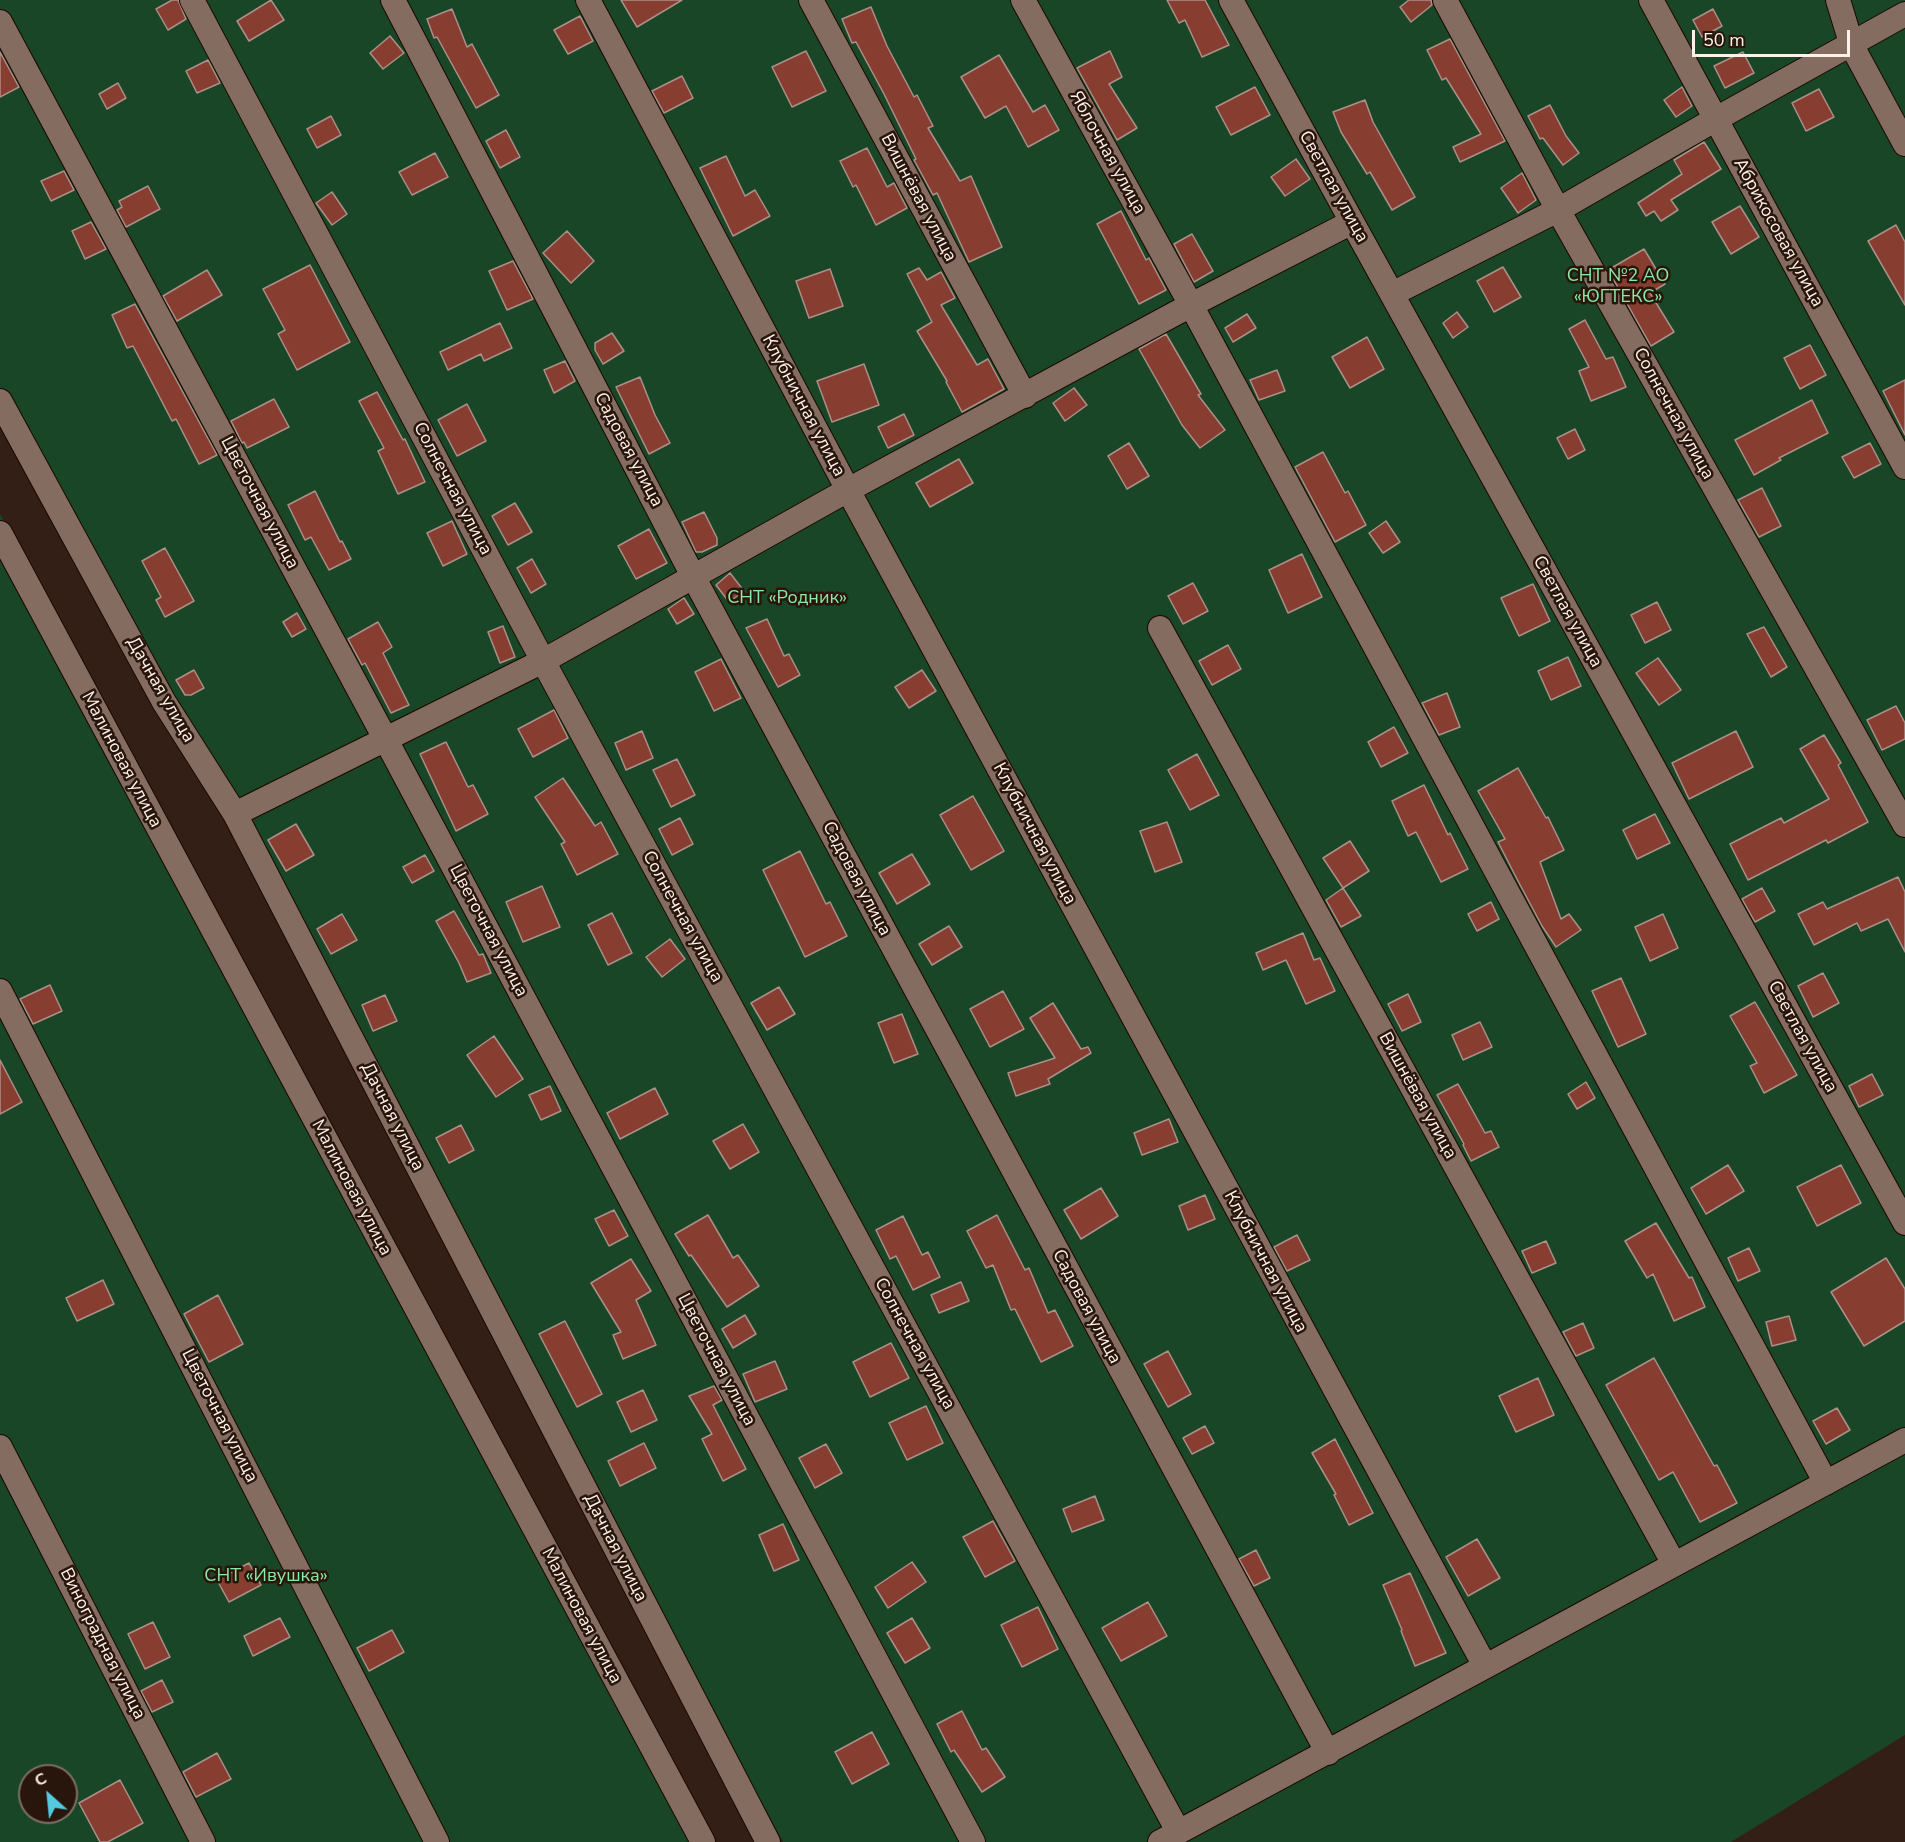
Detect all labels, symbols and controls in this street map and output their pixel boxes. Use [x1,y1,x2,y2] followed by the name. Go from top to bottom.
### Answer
[1695,18,1852,56] scale bar
[1703,28,1745,52] text: 50 m
[1064,88,1150,218] street label: Яблочная улица
[1293,127,1373,247] street label: Светлая улица
[875,130,961,266] street label: Вишнёвая улица
[1728,155,1828,311] street label: Абрикосовая улица
[1567,266,1669,308] park label: СНТ №2 АО «ЮГТЕКС»
[757,331,849,481] street label: Клубничная улица
[1628,344,1718,484] street label: Солнечная улица
[589,389,667,511] street label: Садовая улица
[408,419,496,559] street label: Солнечная улица
[215,433,303,573] street label: Цветочная улица
[1527,552,1607,672] street label: Светлая улица
[727,588,847,610] park label: СНТ «Родник»
[121,633,199,747] street label: Дачная улица
[76,688,166,832] street label: Малиновая улица
[988,759,1080,909] street label: Клубничная улица
[817,818,895,940] street label: Садовая улица
[637,847,727,987] street label: Солнечная улица
[444,861,532,1001] street label: Цветочная улица
[1762,977,1842,1097] street label: Светлая улица
[1373,1029,1461,1163] street label: Вишнёвая улица
[355,1059,429,1175] street label: Дачная улица
[306,1116,396,1260] street label: Малиновая улица
[1219,1187,1311,1337] street label: Клубничная улица
[1047,1246,1125,1368] street label: Садовая улица
[869,1274,959,1414] street label: Солнечная улица
[672,1290,760,1430] street label: Цветочная улица
[176,1346,262,1486] street label: Цветочная улица
[578,1490,652,1606] street label: Дачная улица
[536,1544,626,1688] street label: Малиновая улица
[54,1565,150,1723] street label: Виноградная улица
[204,1566,328,1588] park label: СНТ «Ивушка»
[18,1764,78,1824] north arrow
[31,1767,51,1792] text: С

